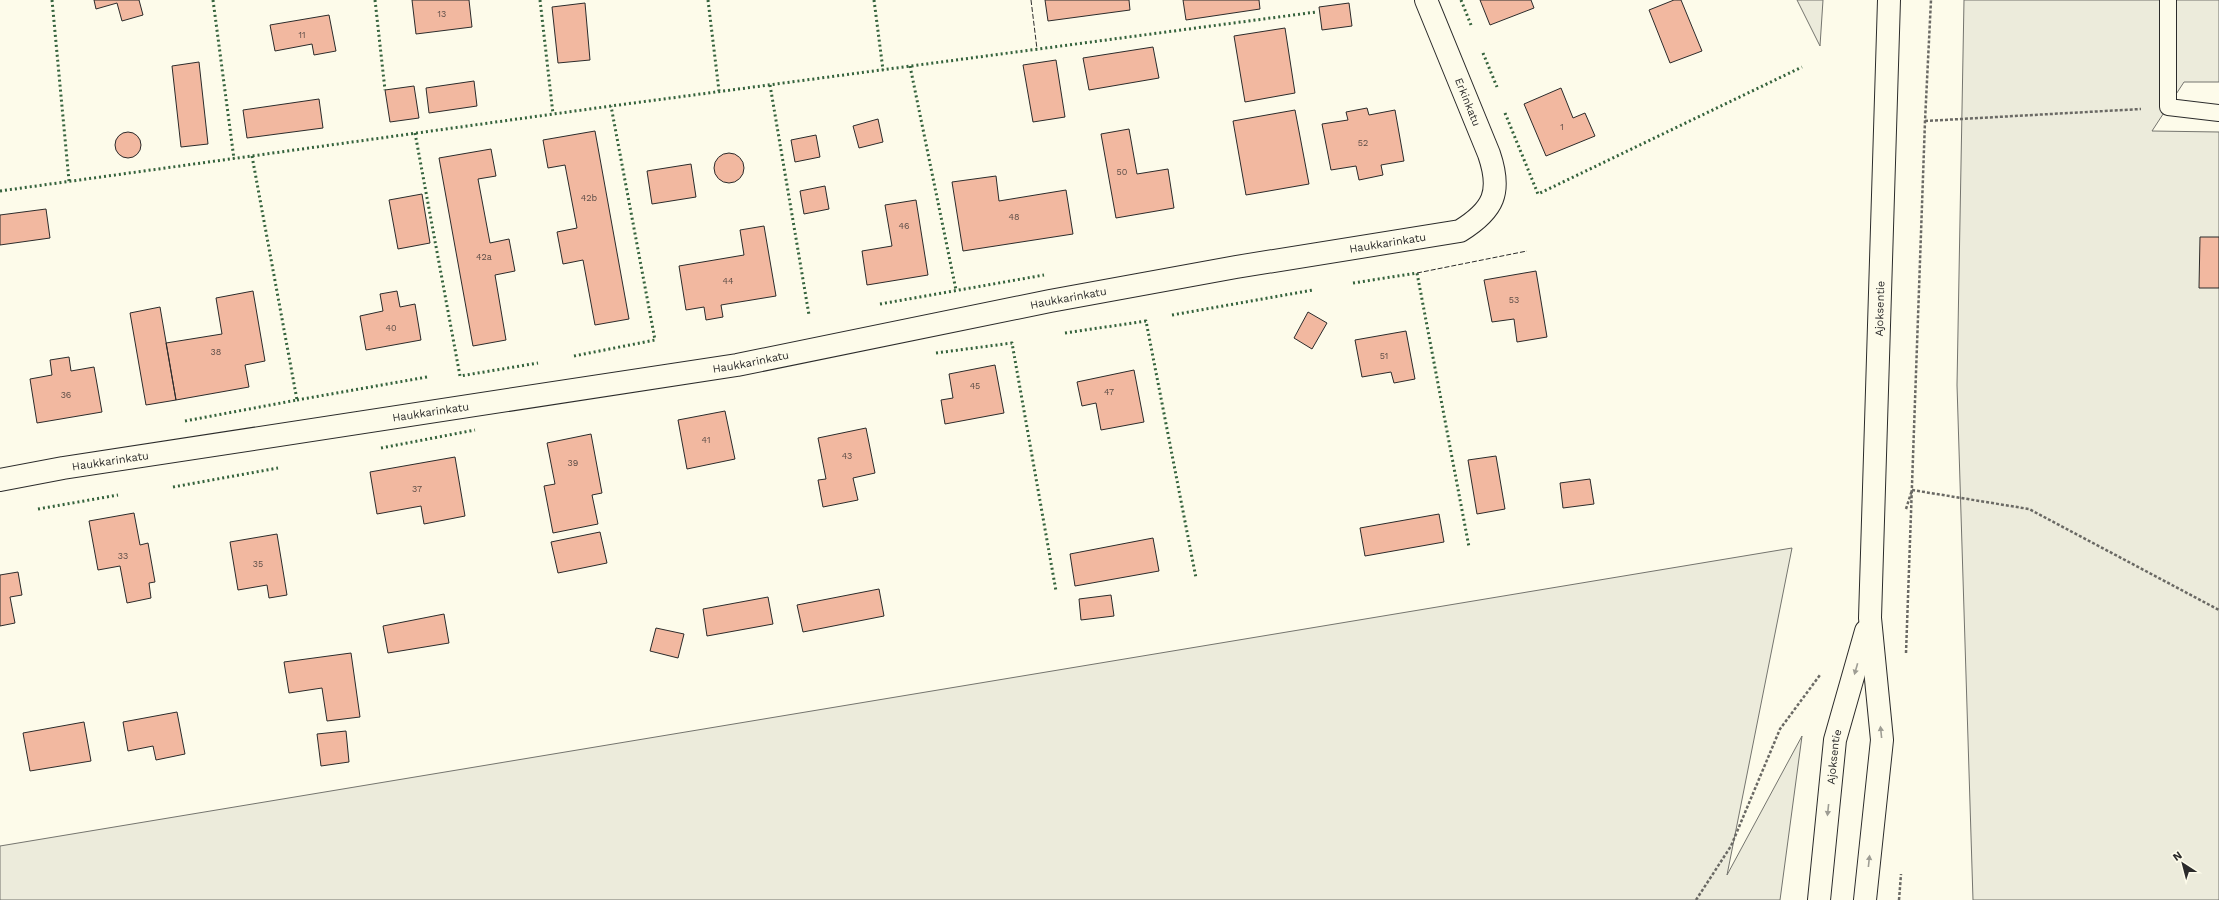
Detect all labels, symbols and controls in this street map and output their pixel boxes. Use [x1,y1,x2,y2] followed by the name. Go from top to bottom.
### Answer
[438,9,446,19] house number: 13
[298,30,306,40] house number: 11
[1452,76,1483,128] street label: Erkinkatu
[1560,122,1564,132] house number: 1
[1358,138,1368,148] house number: 52
[1117,167,1128,177] house number: 50
[581,193,598,203] house number: 42b
[1008,212,1020,222] house number: 48
[899,221,909,231] house number: 46
[1348,231,1427,256] street label: Haukkarinkatu
[476,252,492,262] house number: 42a
[723,276,734,286] house number: 44
[1873,281,1887,337] street label: Ajoksentie
[1029,285,1108,312] street label: Haukkarinkatu
[1509,295,1519,305] house number: 53
[385,323,397,333] house number: 40
[211,347,221,357] house number: 38
[712,349,790,376] street label: Haukkarinkatu
[1380,351,1388,361] house number: 51
[970,381,980,391] house number: 45
[1104,387,1114,397] house number: 47
[61,390,71,400] house number: 36
[391,400,470,425] street label: Haukkarinkatu
[702,435,710,445] house number: 41
[71,449,150,474] street label: Haukkarinkatu
[842,451,852,461] house number: 43
[568,458,578,468] house number: 39
[412,484,422,494] house number: 37
[118,551,128,561] house number: 33
[253,559,263,569] house number: 35
[1852,663,1858,675] one-way arrow
[1878,726,1884,738] one-way arrow
[1825,728,1845,785] street label: Ajoksentie
[1825,804,1831,816] one-way arrow
[2163,844,2203,884] north arrow
[2170,849,2185,864] text: N
[1866,855,1872,867] one-way arrow

